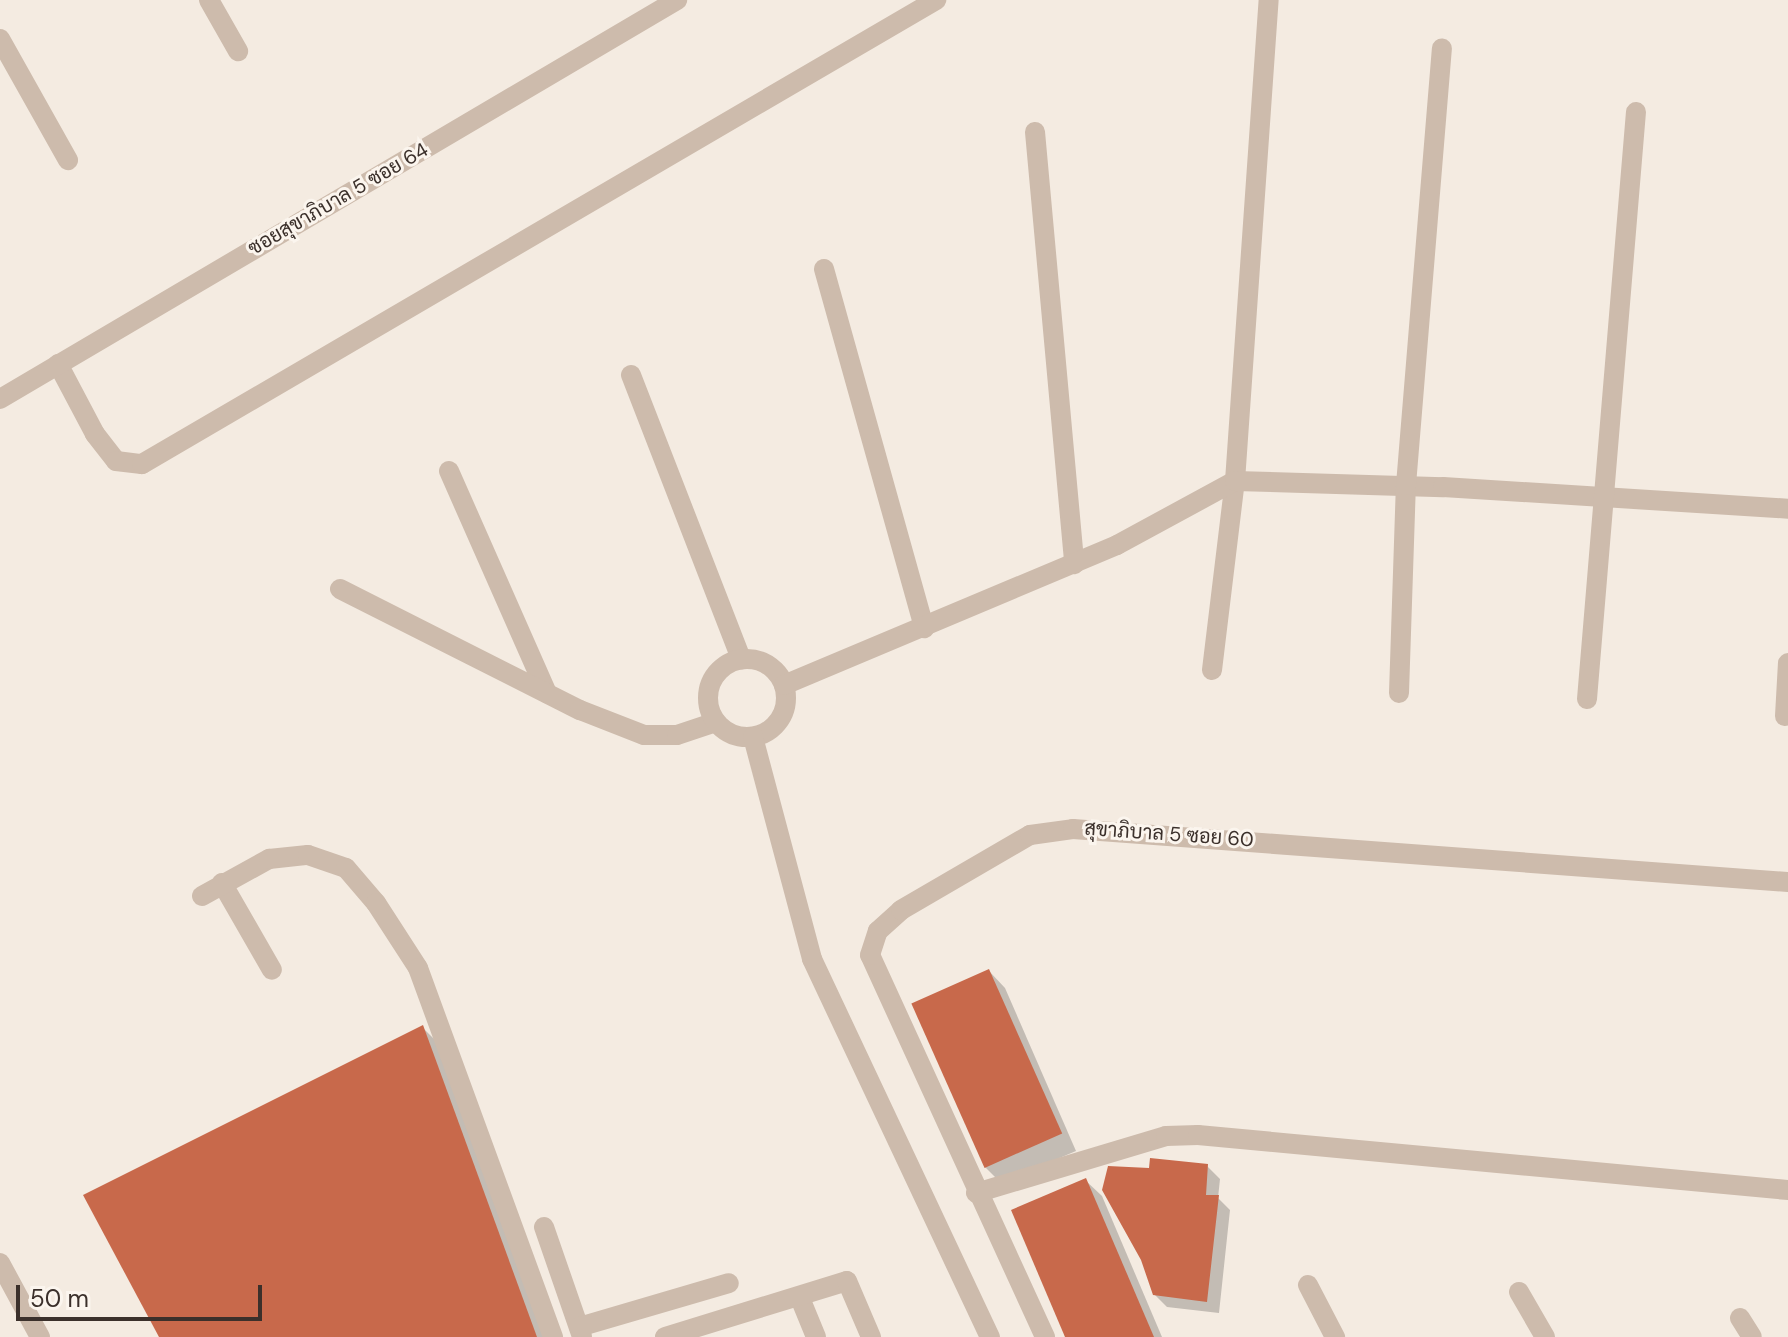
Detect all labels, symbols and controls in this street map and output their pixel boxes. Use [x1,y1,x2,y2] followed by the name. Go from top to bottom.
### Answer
[244,138,432,260] street label: ซอยสุขาภิบาล 5 ซอย 64
[1084,816,1254,852] street label: สุขาภิบาล 5 ซอย 60
[20,1269,266,1319] scale bar
[30,1283,89,1314] text: 50 m

